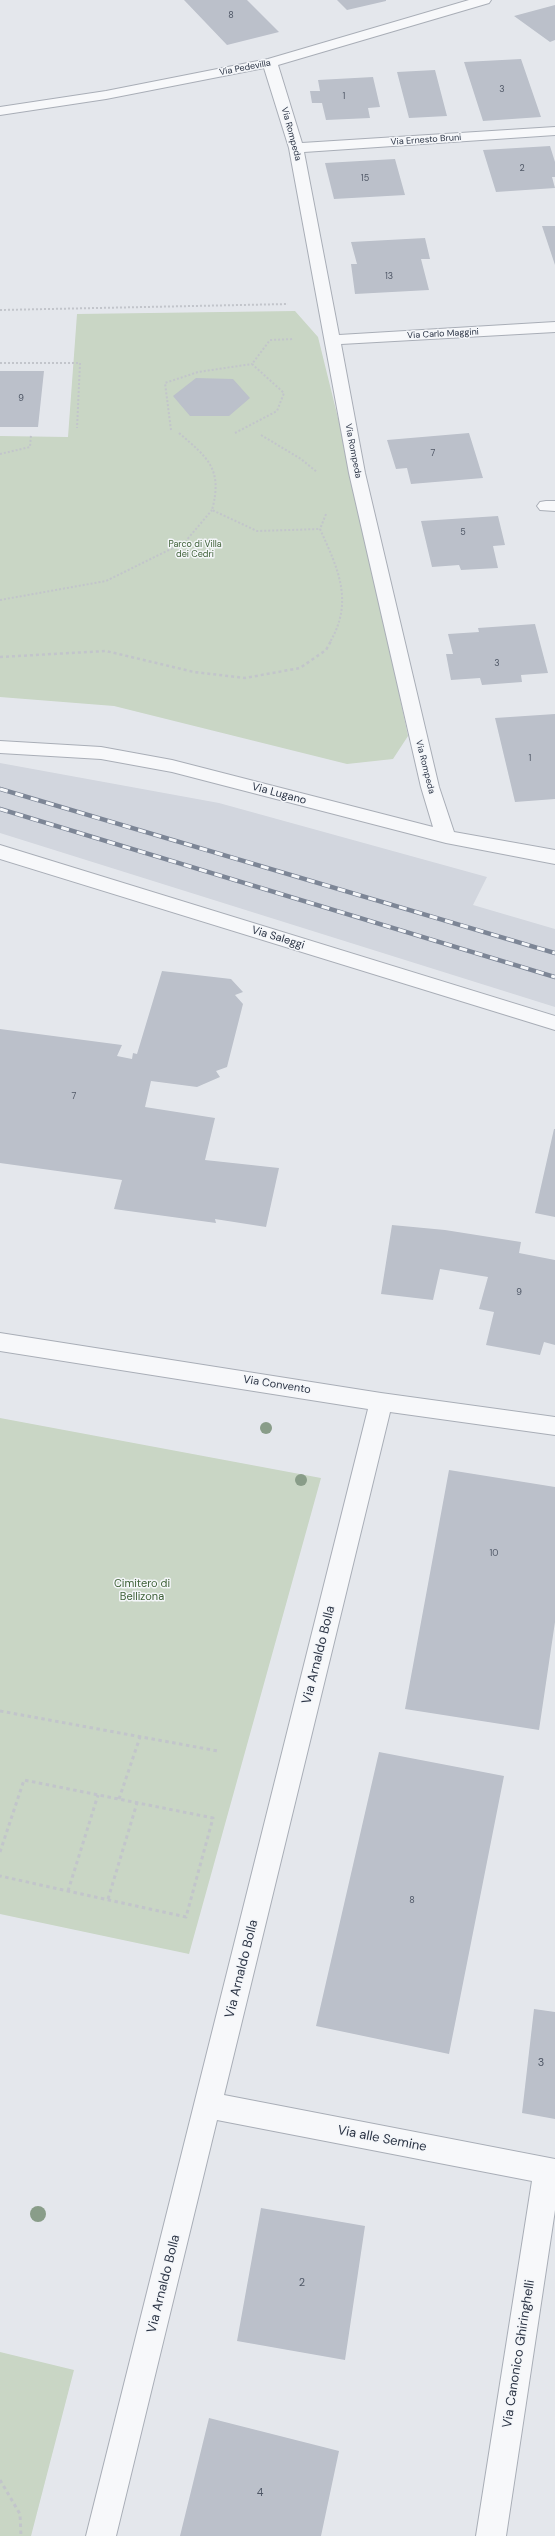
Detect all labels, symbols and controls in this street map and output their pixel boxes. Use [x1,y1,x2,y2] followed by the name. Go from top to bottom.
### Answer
[228,11,234,21] house number: 8
[218,58,272,78] street label: Via Pedevilla
[499,85,505,95] house number: 3
[343,92,345,102] house number: 1
[279,106,303,162] street label: Via Rompeda
[390,132,462,148] street label: Via Ernesto Bruni
[519,164,525,174] house number: 2
[361,174,369,184] house number: 15
[385,272,393,282] house number: 13
[407,327,479,341] street label: Via Carlo Maggini
[18,394,24,404] house number: 9
[342,423,364,479] street label: Via Rompeda
[431,449,435,459] house number: 7
[460,528,466,538] house number: 5
[168,540,222,561] park label: Parco di Villa dei Cedri
[494,659,500,669] house number: 3
[413,739,437,795] street label: Via Rompeda
[529,754,531,764] house number: 1
[250,780,308,808] street label: Via Lugano
[250,924,306,952] street label: Via Saleggi
[72,1092,76,1102] house number: 7
[516,1288,522,1298] house number: 9
[242,1373,312,1397] street label: Via Convento
[490,1549,498,1559] house number: 10
[114,1577,170,1603] park label: Cimitero di Bellizona
[299,1604,339,1706] street label: Via Arnaldo Bolla
[409,1896,415,1906] house number: 8
[222,1918,262,2020] street label: Via Arnaldo Bolla
[538,2056,544,2070] house number: 3
[336,2123,428,2155] street label: Via alle Semine
[144,2233,184,2335] street label: Via Arnaldo Bolla
[299,2276,305,2290] house number: 2
[500,2279,538,2429] street label: Via Canonico Ghiringhelli
[257,2486,263,2500] house number: 4

